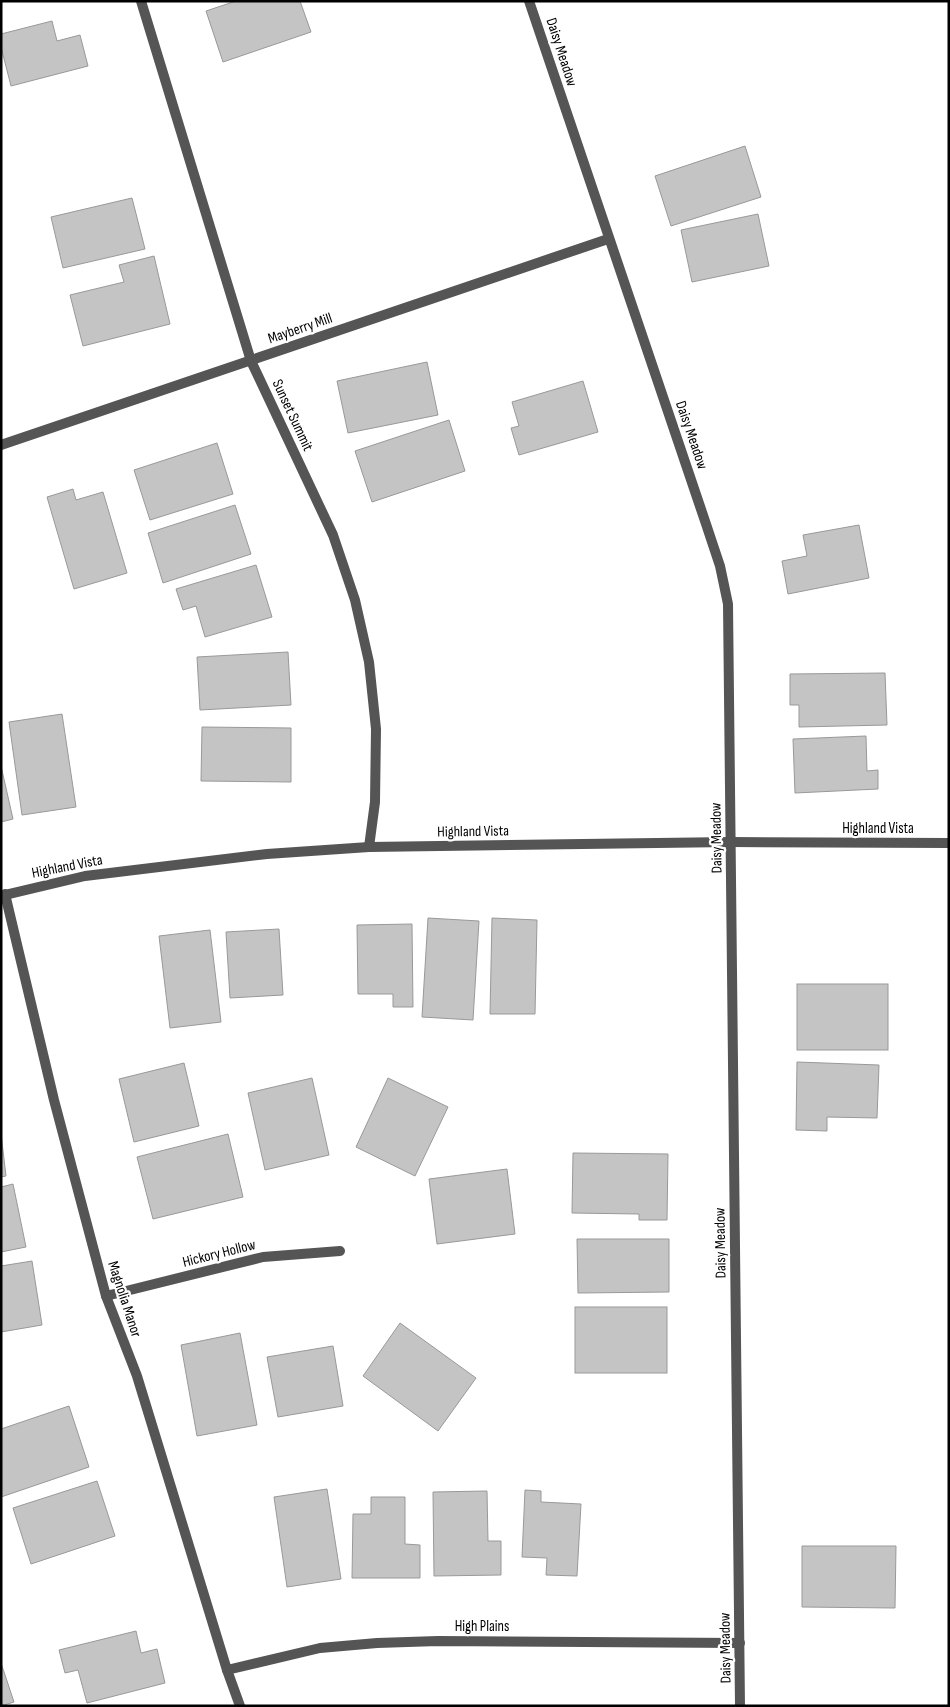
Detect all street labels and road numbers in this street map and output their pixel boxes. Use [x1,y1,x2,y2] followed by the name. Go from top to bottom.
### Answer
[542,16,582,89] street label: Daisy Meadow
[265,309,335,348] street label: Mayberry Mill
[268,376,318,454] street label: Sunset Summit
[671,399,712,472] street label: Daisy Meadow
[706,802,727,874] street label: Daisy Meadow
[842,819,914,838] street label: Highland Vista
[437,821,509,842] street label: Highland Vista
[30,850,104,883] street label: Highland Vista
[710,1207,731,1279] street label: Daisy Meadow
[181,1235,258,1272] street label: Hickory Hollow
[103,1259,146,1340] street label: Magnolia Manor
[715,1612,736,1684] street label: Daisy Meadow
[455,1617,509,1636] street label: High Plains

